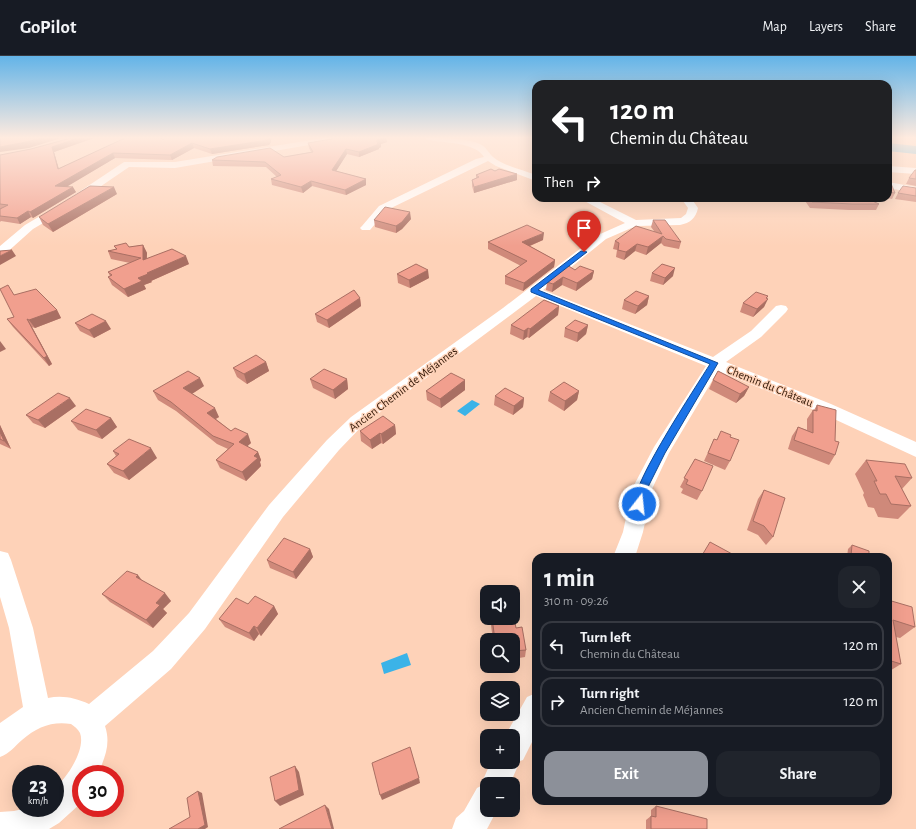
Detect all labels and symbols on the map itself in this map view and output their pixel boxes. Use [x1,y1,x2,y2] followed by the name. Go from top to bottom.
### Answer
[567,211,601,252] pin
[347,344,460,434] street label: Ancien Chemin de Méjannes
[725,363,815,409] street label: Chemin du Château
[618,483,660,525] position arrow
[72,765,124,817] speed limit sign: 30

